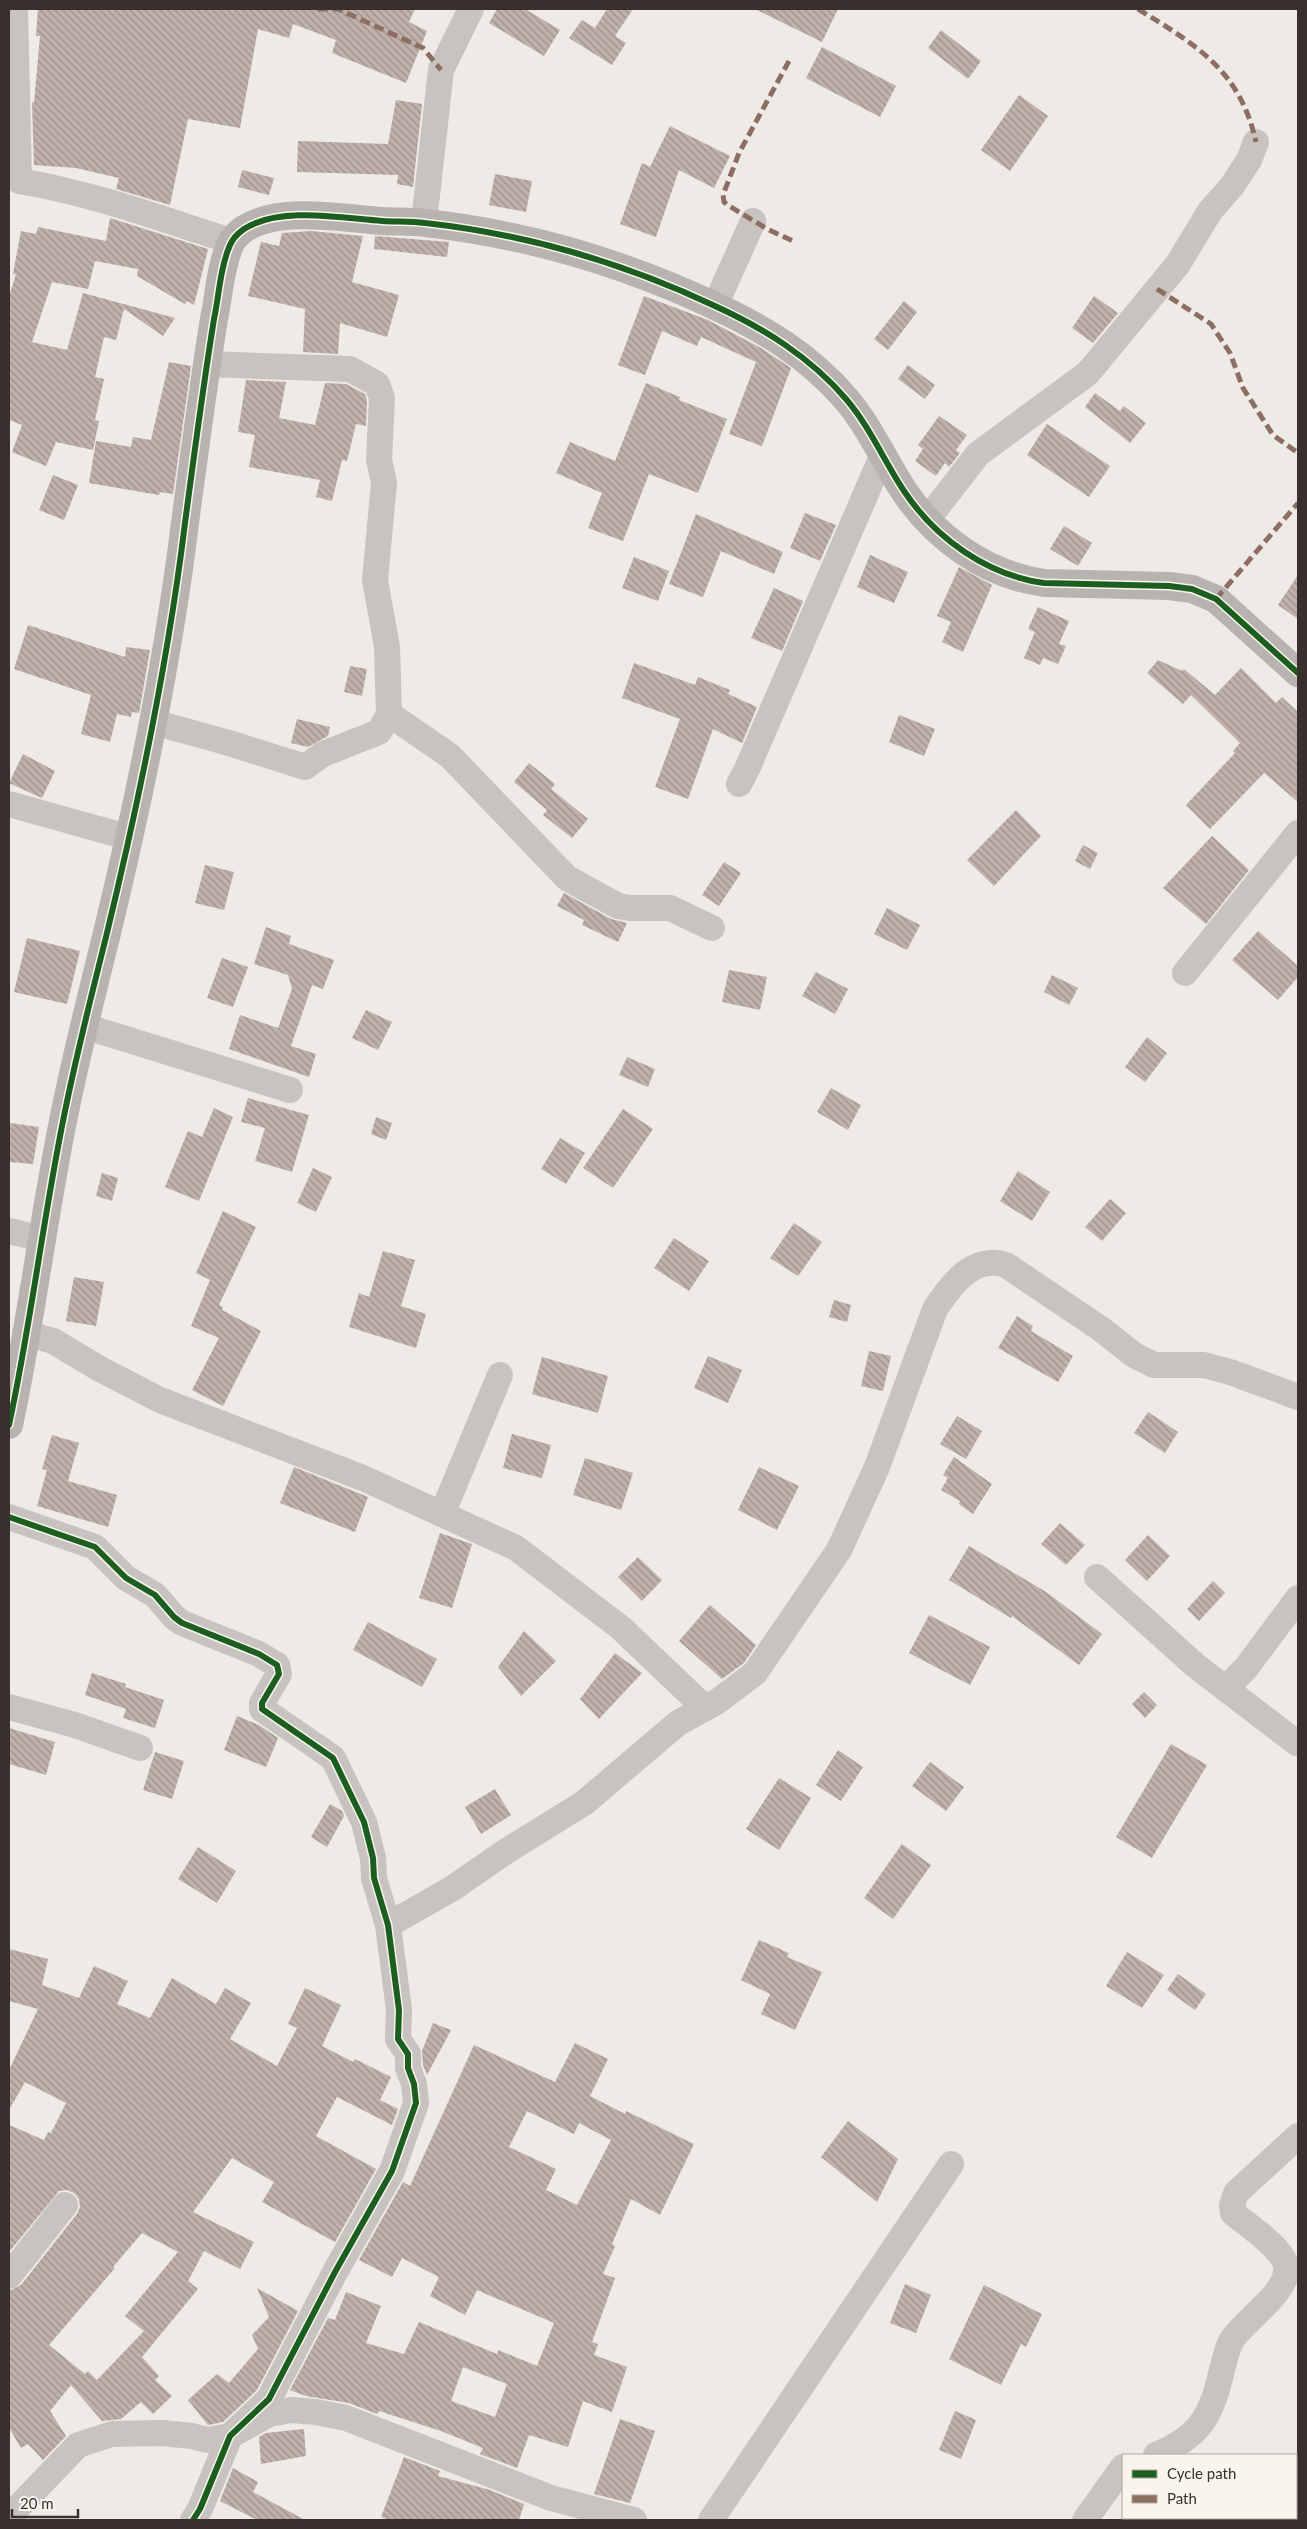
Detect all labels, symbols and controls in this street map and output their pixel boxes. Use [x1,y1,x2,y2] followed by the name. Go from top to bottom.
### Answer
[1122,2454,1297,2519] legend
[1167,2464,1236,2482] text: Cycle path
[12,2486,79,2518] scale bar
[1167,2489,1197,2507] text: Path
[20,2494,54,2512] text: 20 m

